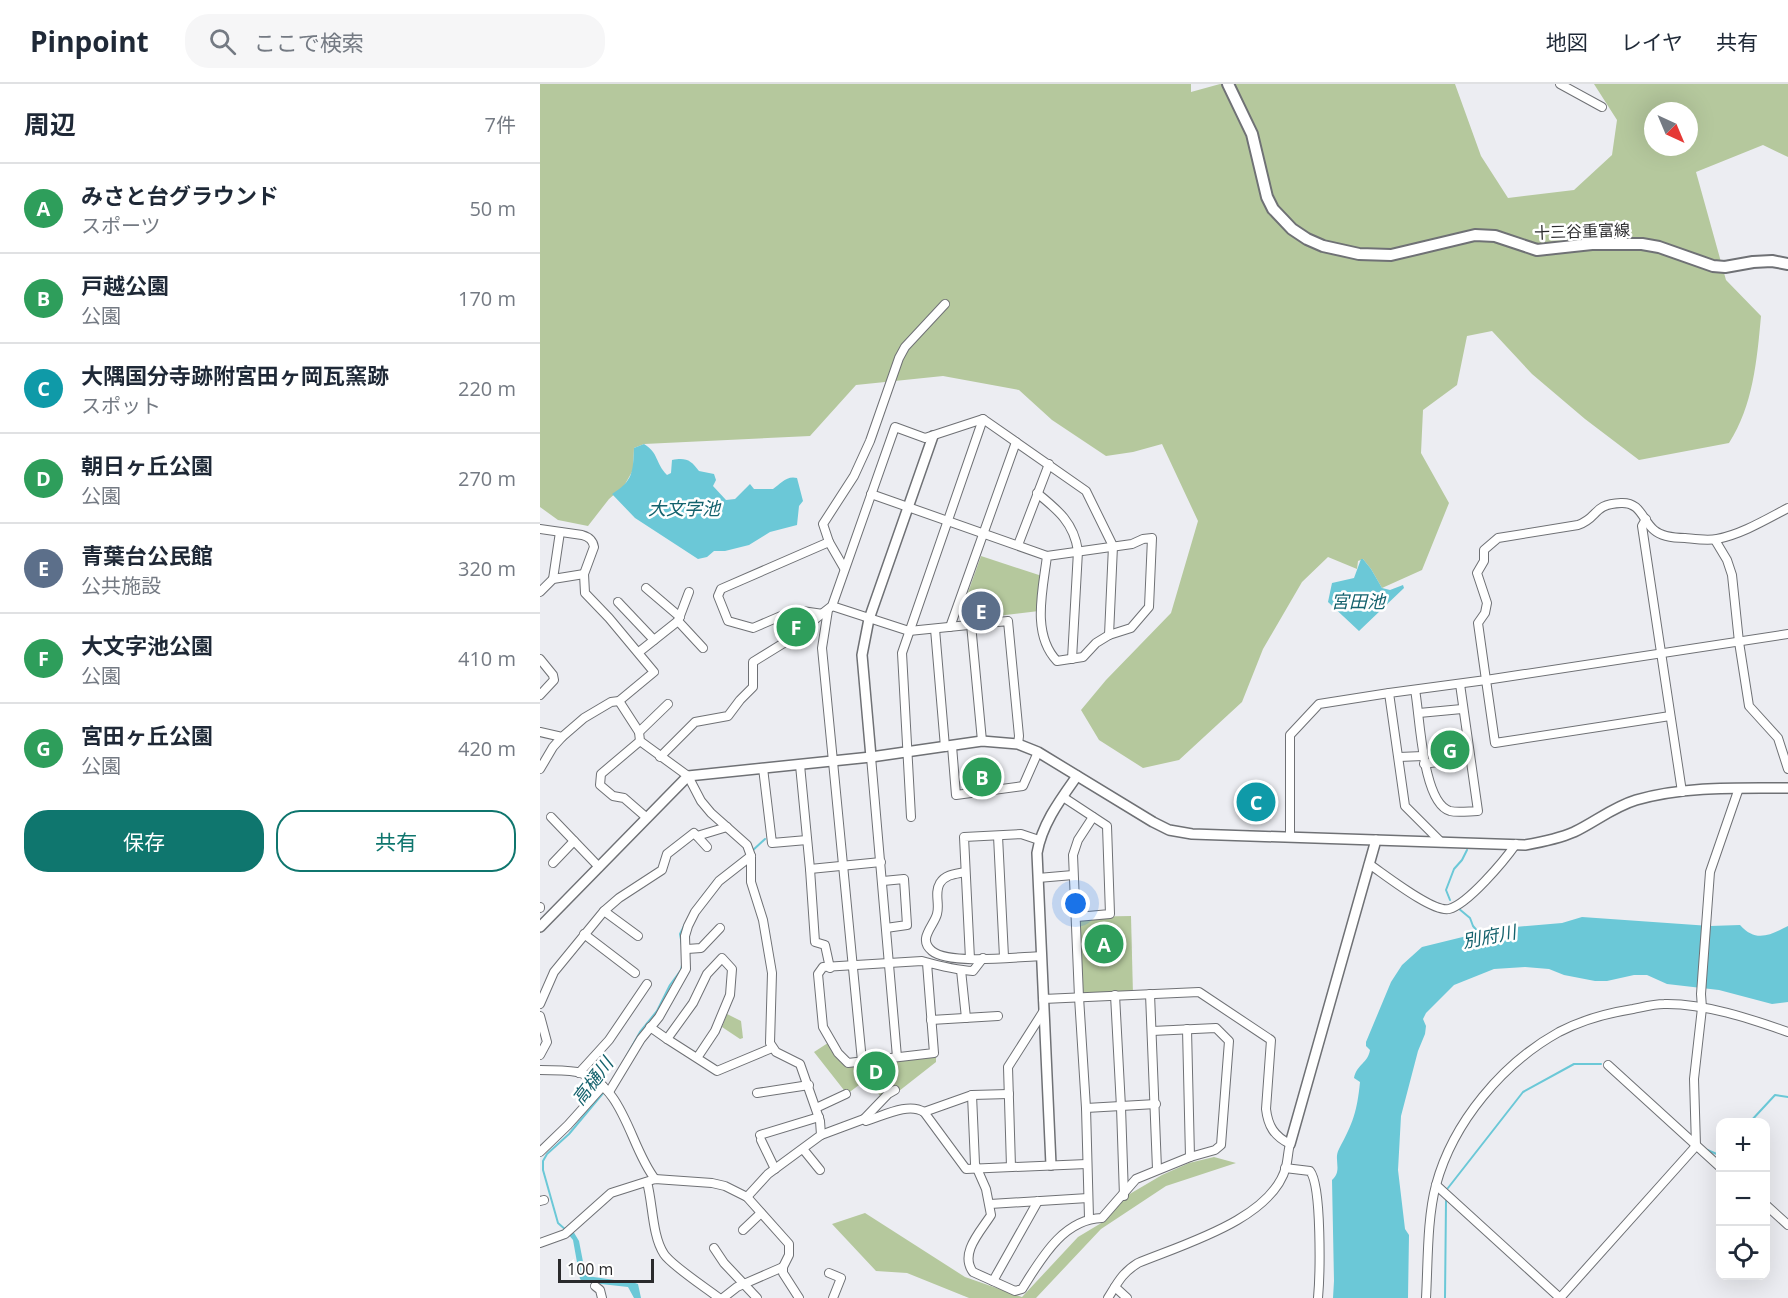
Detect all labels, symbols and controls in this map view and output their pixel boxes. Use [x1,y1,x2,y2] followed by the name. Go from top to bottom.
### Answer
[185,14,605,68] search box
[30,22,149,60] text: Pinpoint
[206,25,239,58] icon: search
[254,27,364,57] text: ここで検索
[1546,28,1588,56] text: 地図
[1621,28,1683,56] text: レイヤ
[1716,28,1758,56] text: 共有
[1644,102,1698,156] north arrow
[24,106,76,142] text: 周辺
[485,111,516,138] text: 7件
[81,180,279,210] text: みさと台グラウンド
[37,195,50,222] text: A
[469,195,516,222] text: 50 m
[81,212,161,239] text: スポーツ
[1534,218,1630,244] street label: 十三谷重富線
[81,270,169,300] text: 戸越公園
[37,285,50,312] text: B
[458,285,516,312] text: 170 m
[81,302,121,329] text: 公園
[81,360,389,390] text: 大隅国分寺跡附宮田ヶ岡瓦窯跡
[37,375,50,402] text: C
[458,375,516,402] text: 220 m
[81,392,161,419] text: スポット
[81,450,213,480] text: 朝日ヶ丘公園
[36,465,51,492] text: D
[458,465,516,492] text: 270 m
[81,482,121,509] text: 公園
[648,496,722,520] water label: 大文字池
[81,540,213,570] text: 青葉台公民館
[38,555,49,582] text: E
[458,555,516,582] text: 320 m
[81,572,161,599] text: 公共施設
[962,588,1000,634] pin: E
[1331,589,1387,613] water label: 宮田池
[776,604,816,650] pin: F
[81,630,213,660] text: 大文字池公園
[38,645,49,672] text: F
[458,645,516,672] text: 410 m
[81,662,121,689] text: 公園
[81,720,213,750] text: 宮田ヶ丘公園
[1430,728,1470,772] pin: G
[36,735,51,762] text: G
[458,735,516,762] text: 420 m
[81,752,121,779] text: 公園
[962,754,1002,800] pin: B
[1236,780,1276,824] pin: C
[24,810,264,872] button: 保存
[276,810,516,872] button: 共有
[1061,889,1090,918] your location
[1460,919,1520,953] water label: 別府川
[1084,922,1124,966] pin: A
[856,1048,896,1094] pin: D
[566,1051,619,1110] water label: 高樋川
[1716,1118,1770,1280] map controls
[1716,1118,1770,1172] button: +
[1716,1172,1770,1226] button: −
[1716,1226,1770,1280] button: locate
[558,1256,654,1284] scale bar
[567,1258,613,1280] text: 100 m

